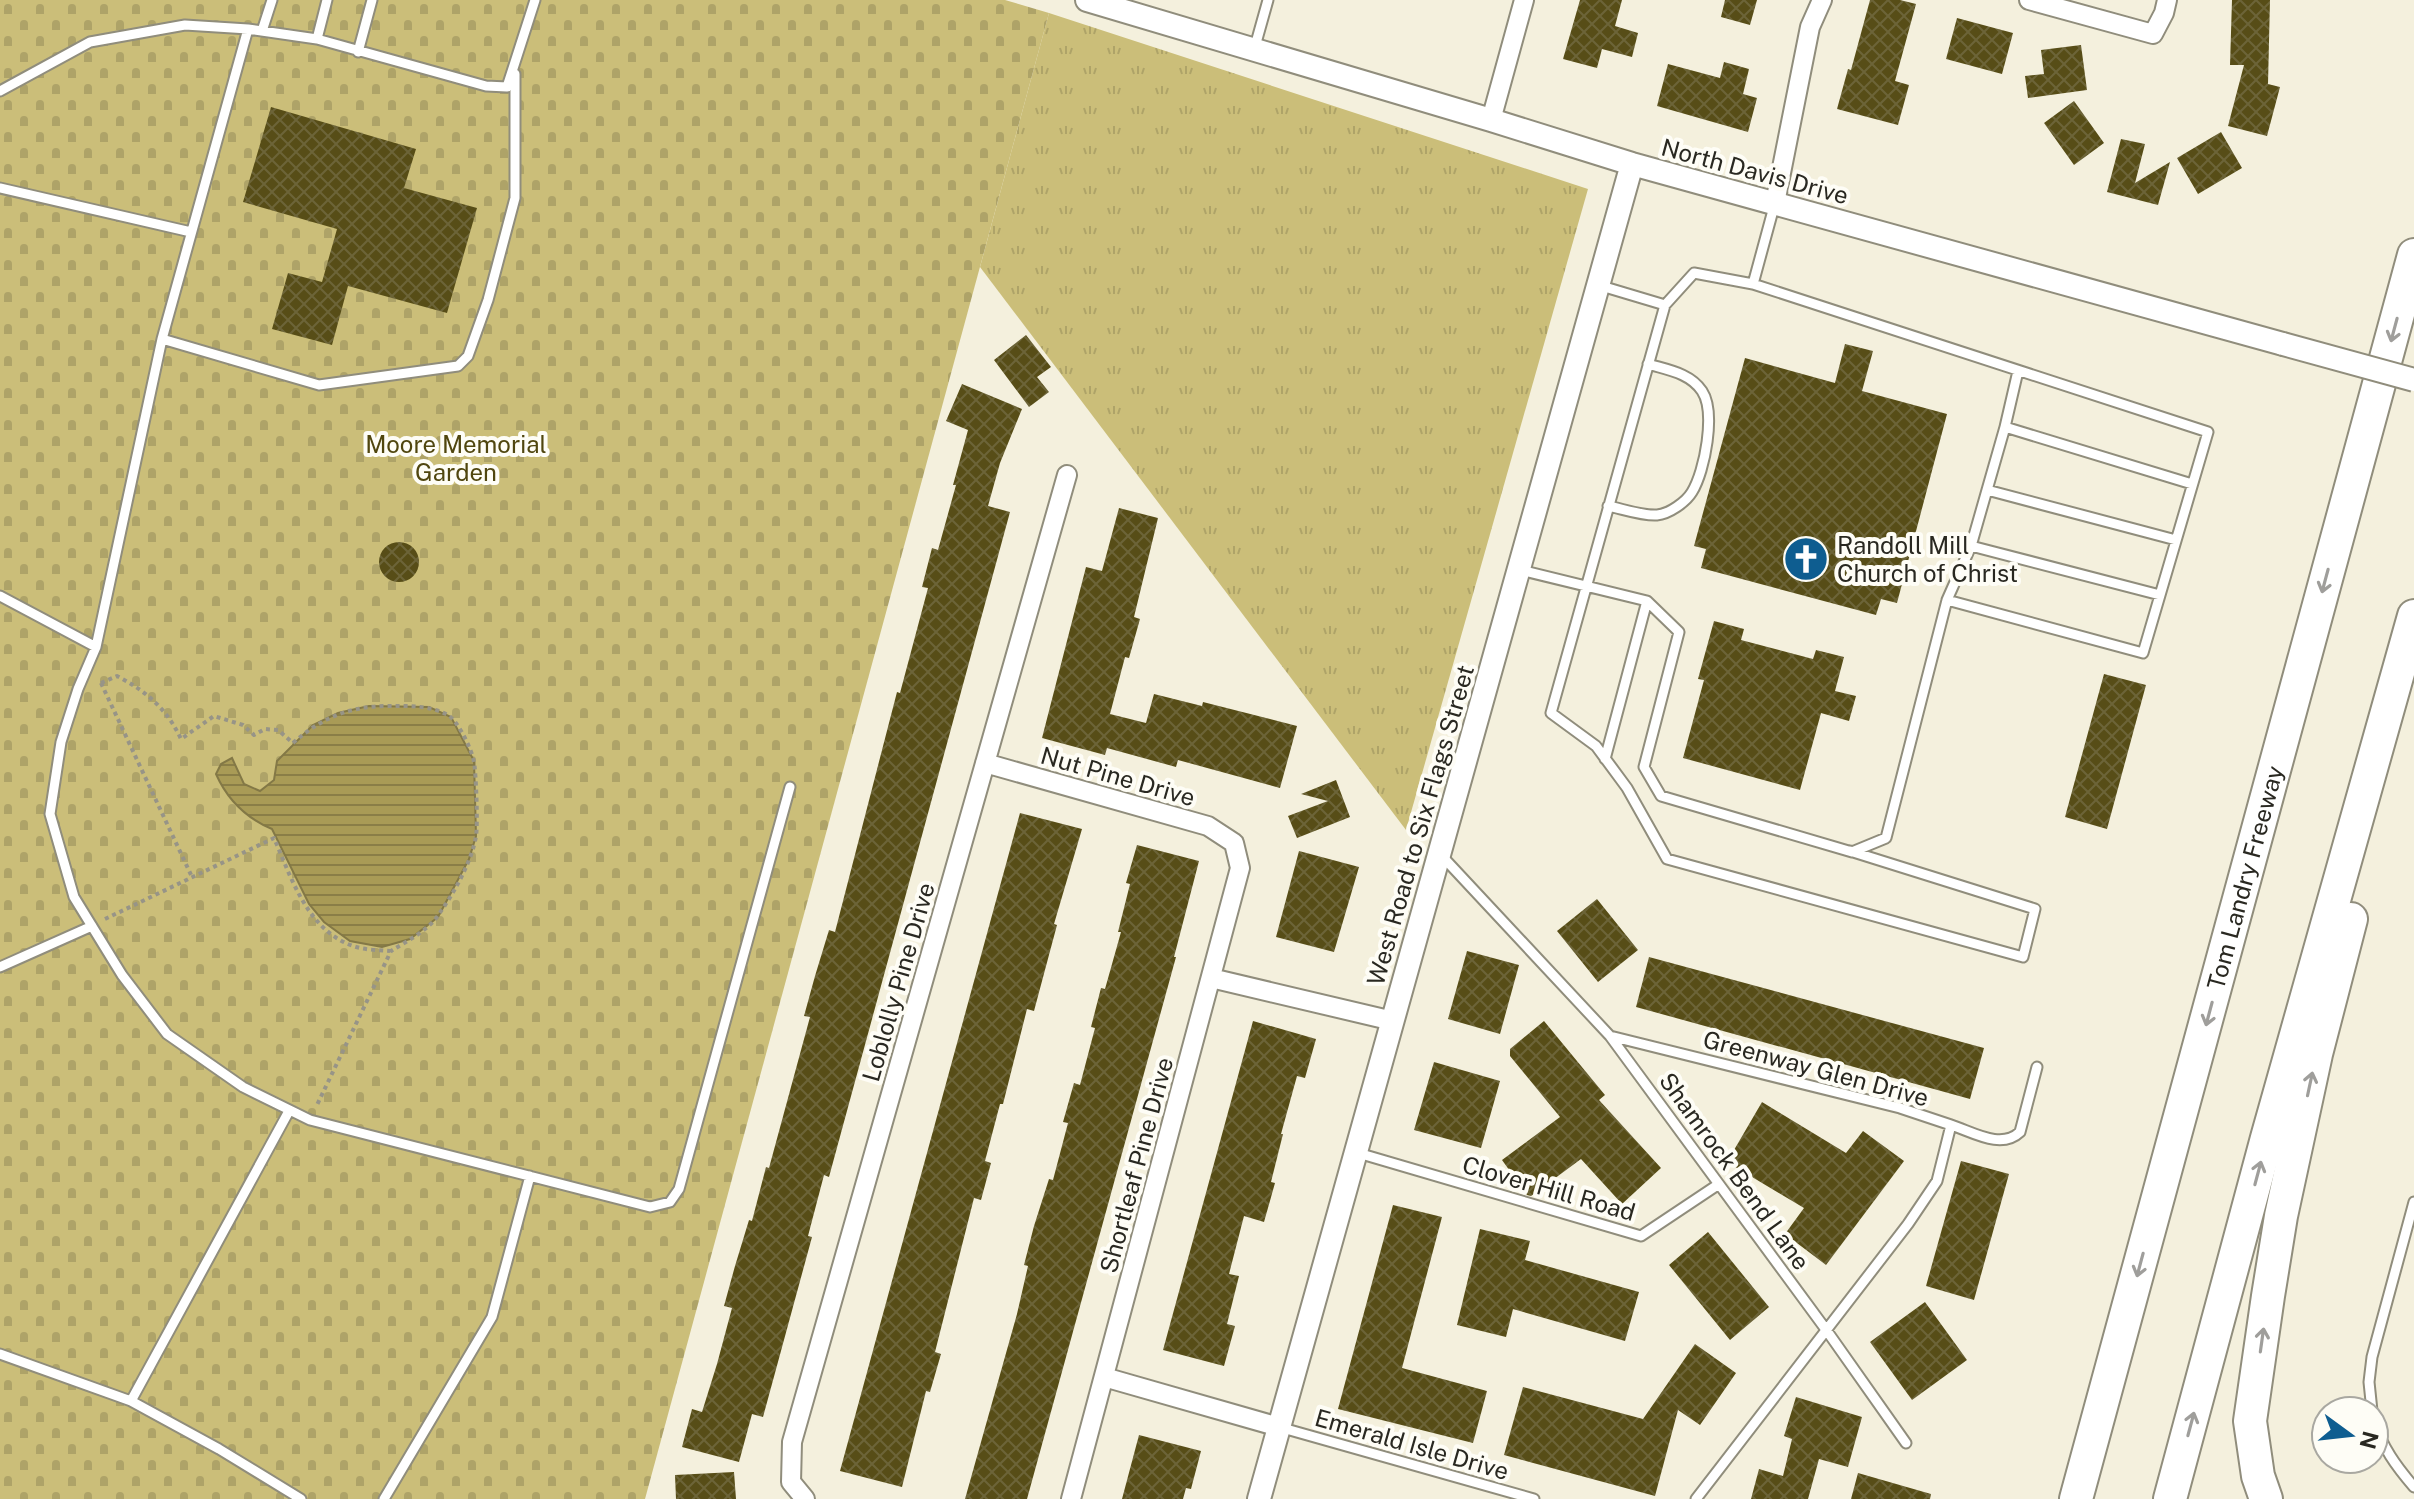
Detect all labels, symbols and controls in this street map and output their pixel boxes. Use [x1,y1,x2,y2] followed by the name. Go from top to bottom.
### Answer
[1658,133,1852,209] street label: North Davis Drive
[2385,317,2400,343] one-way arrow
[365,430,547,486] park label: Moore Memorial Garden
[1837,531,2018,587] place label: Randoll Mill Church of Christ
[1782,535,1830,583] church icon: Randoll Mill Church of Christ
[2317,568,2332,594] one-way arrow
[1361,662,1479,988] street label: West Road to Six Flags Street
[1038,741,1198,811] street label: Nut Pine Drive
[2201,762,2289,993] street label: Tom Landry Freeway
[856,879,940,1085] street label: Loblolly Pine Drive
[2201,1001,2216,1027] one-way arrow
[1700,1024,1932,1112] street label: Greenway Glen Drive
[1094,1054,1178,1276] street label: Shortleaf Pine Drive
[1654,1067,1816,1275] street label: Shamrock Bend Lane
[2303,1072,2318,1098] one-way arrow
[1459,1150,1639,1226] street label: Clover Hill Road
[2251,1160,2266,1186] one-way arrow
[2132,1252,2147,1278] one-way arrow
[2255,1328,2270,1353] one-way arrow
[2310,1395,2390,1475] north arrow
[1312,1403,1512,1485] street label: Emerald Isle Drive
[2184,1411,2199,1437] one-way arrow
[2355,1428,2384,1452] text: N

